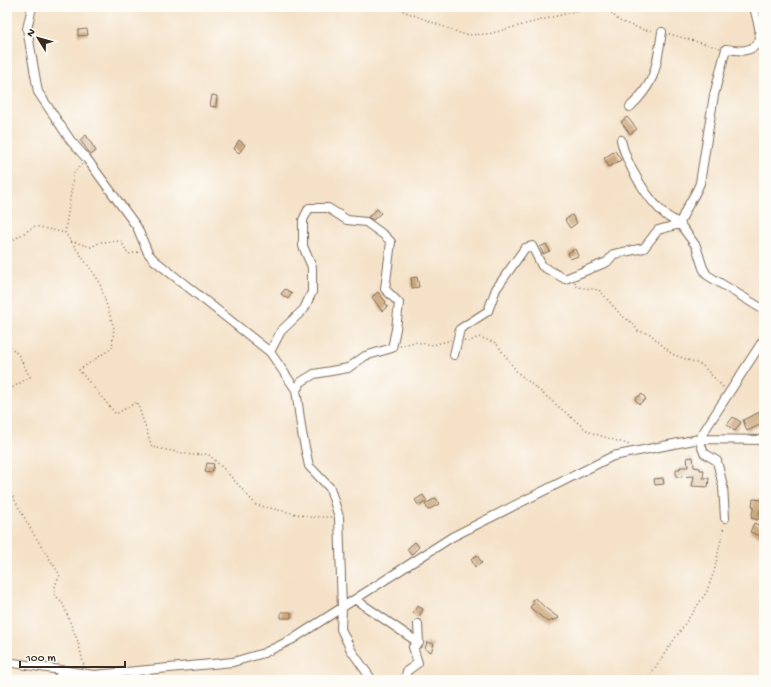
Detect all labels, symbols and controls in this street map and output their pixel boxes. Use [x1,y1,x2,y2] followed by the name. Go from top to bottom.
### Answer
[18,18,58,58] north arrow
[25,27,39,40] text: N
[20,643,125,669] scale bar
[25,652,56,666] text: 100 m

